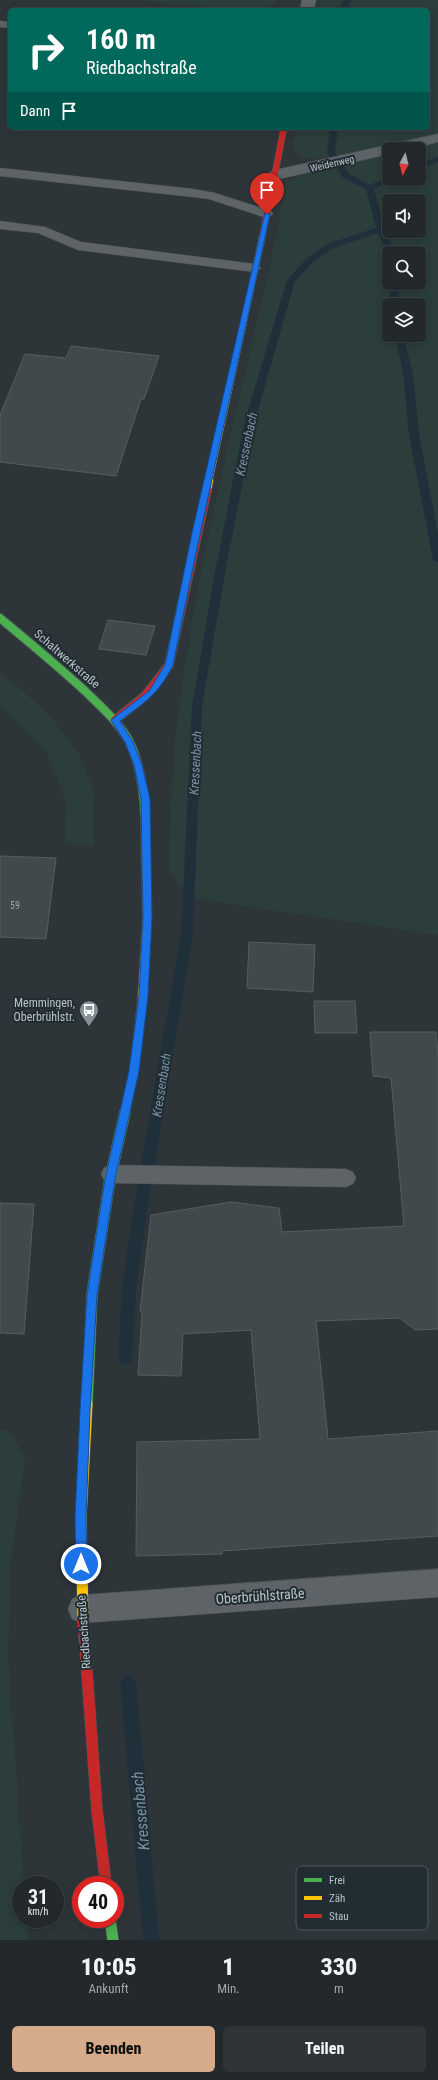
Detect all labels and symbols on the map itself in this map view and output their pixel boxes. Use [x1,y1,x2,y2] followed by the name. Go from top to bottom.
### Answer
[382,142,426,186] north arrow
[309,153,355,174] street label: Weidenweg
[250,173,284,214] pin
[232,411,260,477] water label: Kressenbach
[31,627,103,691] street label: Schaltwerkstraße
[186,731,205,795] water label: Kressenbach
[10,900,20,911] house number: 59
[14,996,75,1024] place label: Memmingen, Oberbrühlstr.
[78,999,100,1027] bus stop icon: Memmingen, Oberbrühlstr.
[149,1052,174,1118] water label: Kressenbach
[60,1543,102,1585] position arrow
[215,1585,305,1607] street label: Oberbrühlstraße
[74,1594,94,1669] street label: Riedbachstraße
[128,1771,153,1851] water label: Kressenbach
[296,1866,428,1930] legend
[329,1874,345,1887] text: Frei
[72,1876,124,1928] speed limit sign: 40
[329,1892,345,1905] text: Zäh
[329,1910,349,1923] text: Stau

